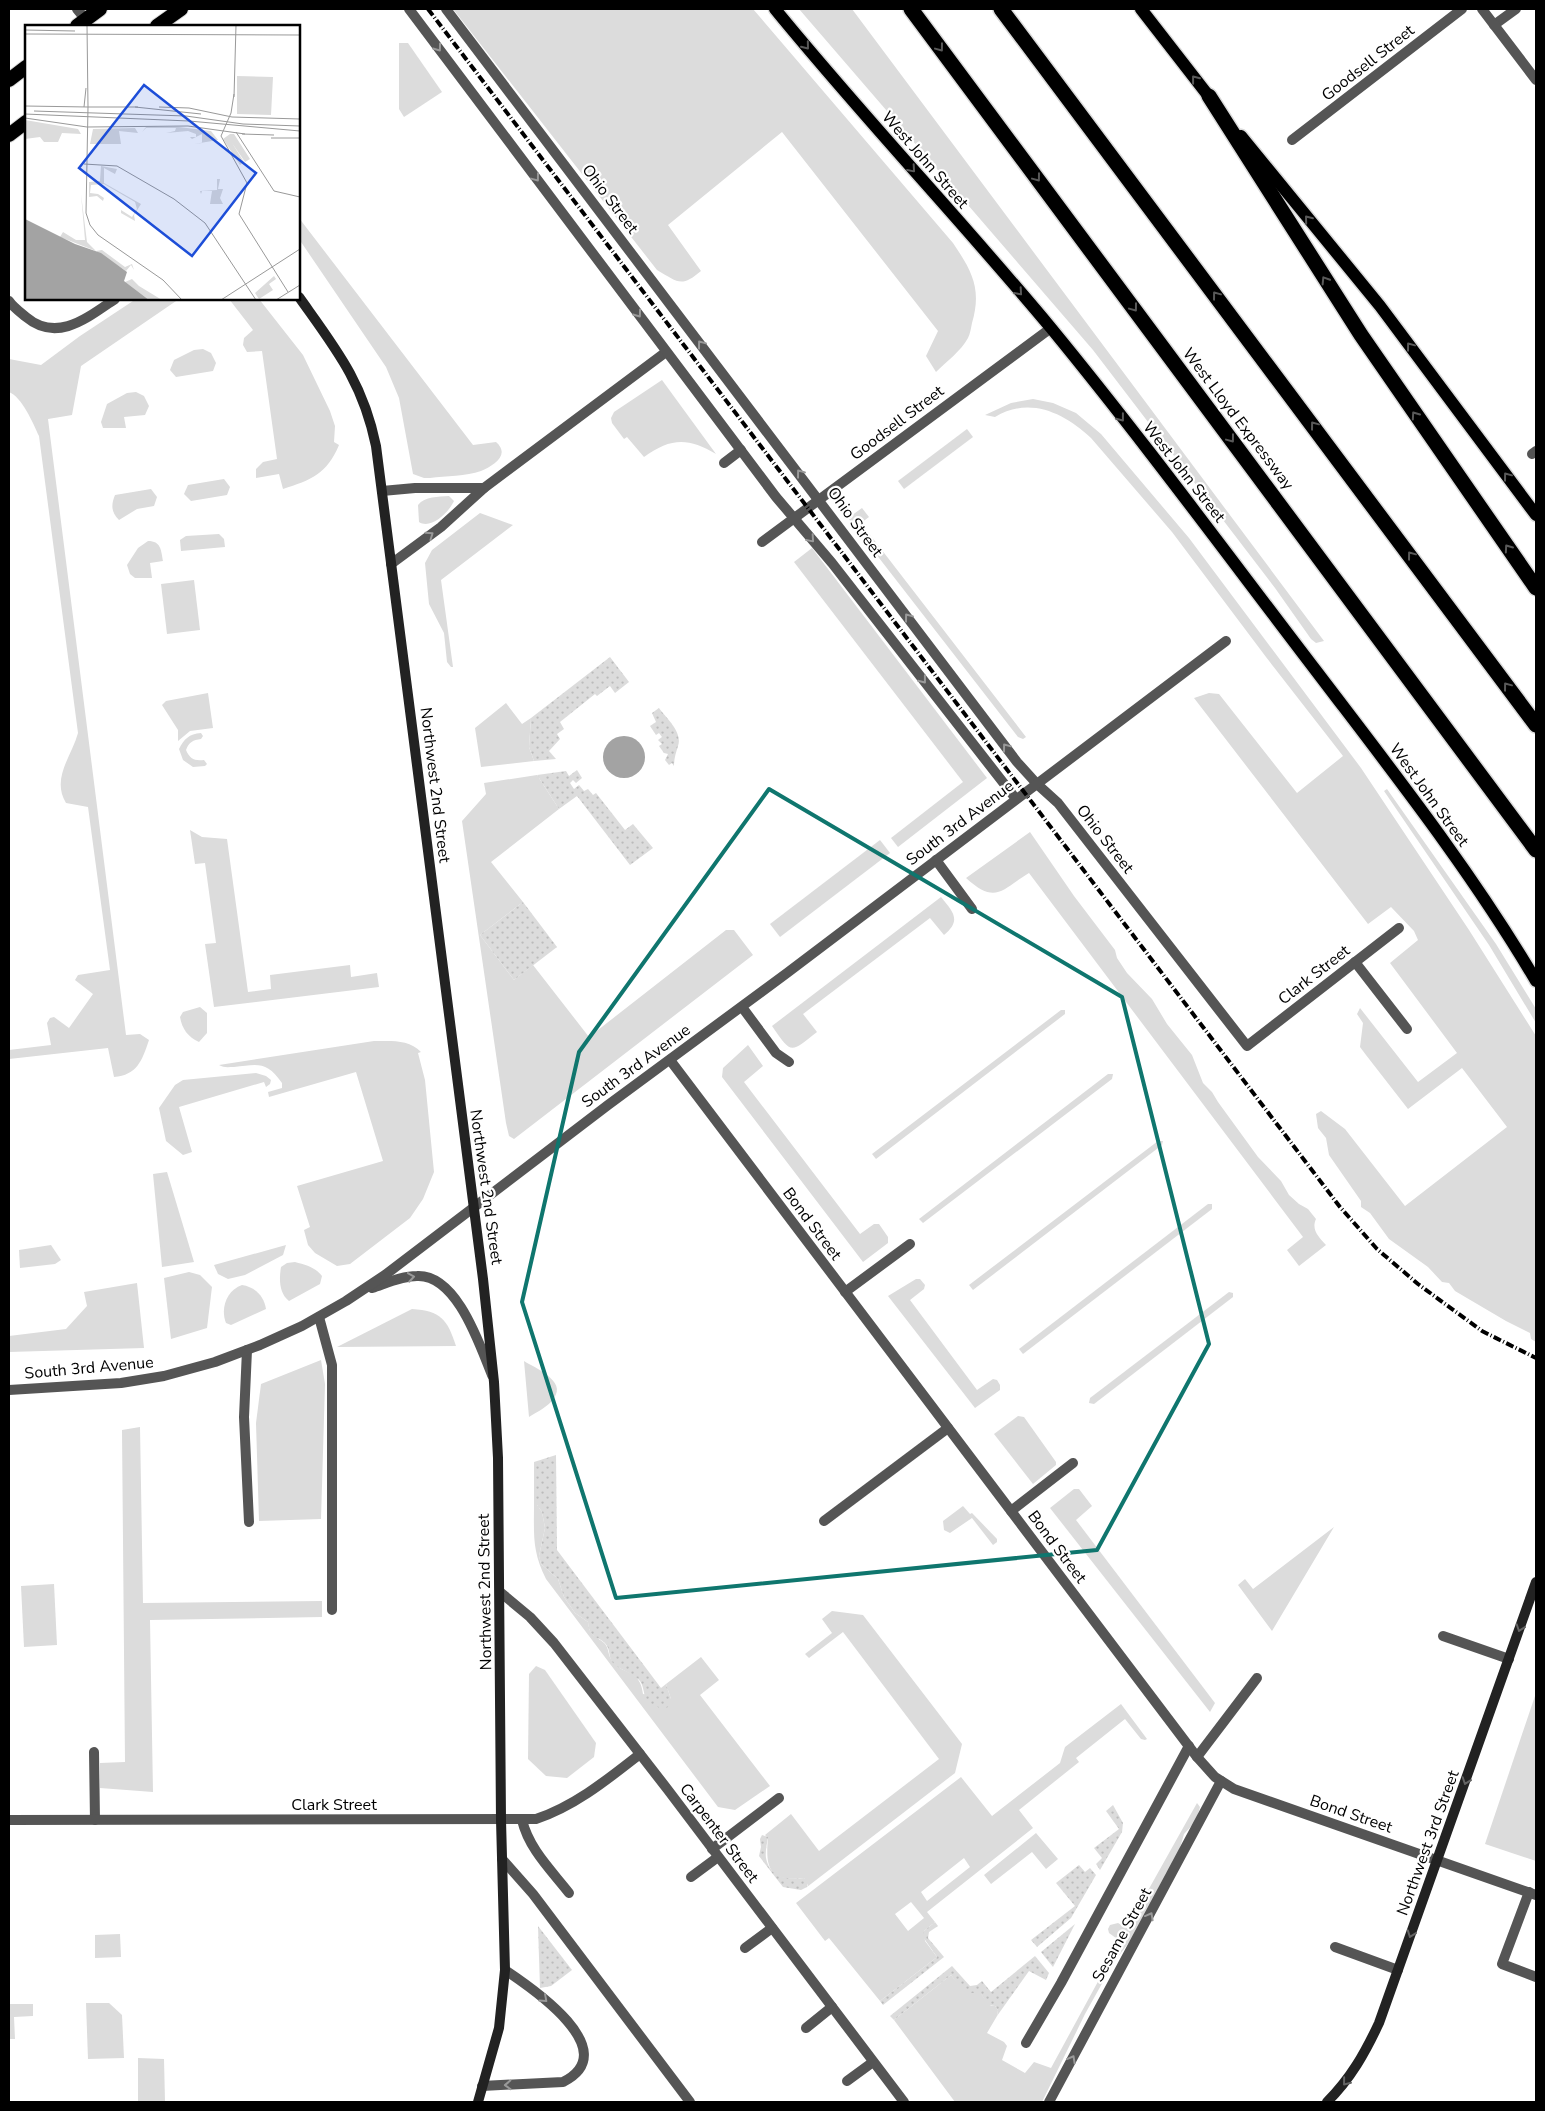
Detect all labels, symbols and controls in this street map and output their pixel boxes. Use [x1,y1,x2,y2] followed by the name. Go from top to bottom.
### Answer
[1317,20,1419,106] street label: Goodsell Street
[25,25,300,300] inset map
[800,41,809,50] one-way arrow
[433,42,441,51] one-way arrow
[934,42,943,52] one-way arrow
[1192,75,1201,85] one-way arrow
[876,107,974,214] street label: West John Street
[577,160,644,239] street label: Ohio Street
[906,164,915,173] one-way arrow
[530,172,538,181] one-way arrow
[1031,172,1040,182] one-way arrow
[1305,215,1314,224] one-way arrow
[1322,276,1331,285] one-way arrow
[1013,286,1022,295] one-way arrow
[1213,291,1222,301] one-way arrow
[1128,302,1137,312] one-way arrow
[632,308,640,317] one-way arrow
[699,341,707,350] one-way arrow
[1177,343,1299,495] street label: West Lloyd Expressway
[1407,343,1415,352] one-way arrow
[846,380,949,466] street label: Goodsell Street
[1412,411,1421,420] one-way arrow
[1116,412,1124,421] one-way arrow
[1138,417,1231,527] street label: West John Street
[1311,422,1319,431] one-way arrow
[1225,433,1234,443] one-way arrow
[797,469,806,479] one-way arrow
[1504,472,1513,482] one-way arrow
[822,482,888,562] street label: Ohio Street
[424,532,434,541] one-way arrow
[806,534,815,543] one-way arrow
[1505,544,1514,554] one-way arrow
[1408,551,1417,561] one-way arrow
[905,614,913,623] one-way arrow
[918,674,926,683] one-way arrow
[1505,683,1513,692] one-way arrow
[415,706,455,864] street label: Northwest 2nd Street
[1384,739,1474,851] street label: West John Street
[1003,743,1012,753] one-way arrow
[902,775,1018,871] street label: South 3rd Avenue
[1071,800,1139,878] street label: Ohio Street
[1274,940,1355,1010] street label: Clark Street
[577,1019,695,1113] street label: South 3rd Avenue
[464,1108,508,1266] street label: Northwest 2nd Street
[777,1183,847,1265] street label: Bond Street
[407,1272,415,1283] one-way arrow
[23,1351,155,1385] street label: South 3rd Avenue
[1022,1506,1092,1588] street label: Bond Street
[473,1513,497,1670] street label: Northwest 2nd Street
[1516,1623,1526,1632] one-way arrow
[1391,1767,1465,1919] street label: Northwest 3rd Street
[1462,1777,1472,1785] one-way arrow
[674,1779,764,1888] street label: Carpenter Street
[1307,1790,1396,1839] street label: Bond Street
[291,1794,377,1816] street label: Clark Street
[1087,1884,1157,1986] street label: Sesame Street
[1143,1913,1153,1922] one-way arrow
[1407,1929,1417,1938] one-way arrow
[538,1993,547,2002] one-way arrow
[1065,2055,1075,2064] one-way arrow
[1343,2076,1351,2085] one-way arrow
[503,2079,511,2090] one-way arrow

